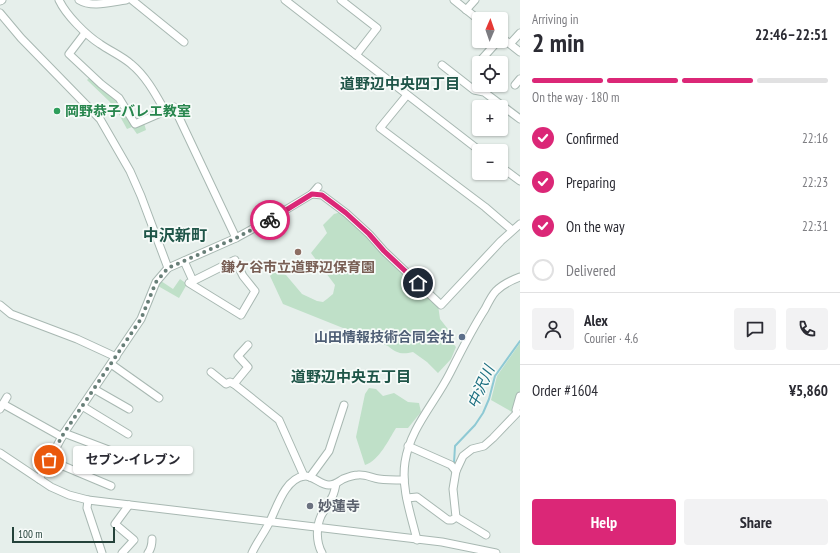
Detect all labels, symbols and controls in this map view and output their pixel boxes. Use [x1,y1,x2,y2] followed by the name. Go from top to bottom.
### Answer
[532,11,579,28] text: Arriving in
[472,12,508,48] north arrow
[472,12,508,180] map controls
[755,25,828,44] text: 22:46–22:51
[532,26,585,59] text: 2 min
[472,56,508,92] button: locate
[340,74,460,93] district label: 道野辺中央四丁目
[532,89,619,106] text: On the way · 180 m
[472,100,508,136] button: +
[65,102,191,120] place label: 岡野恭子バレエ教室
[52,106,62,116] marker: 岡野恭子バレエ教室
[532,127,554,149] icon: check
[566,129,619,148] text: Confirmed
[802,130,828,147] text: 22:16
[472,144,508,180] button: −
[532,171,554,193] icon: check
[566,173,616,192] text: Preparing
[802,174,828,191] text: 22:23
[250,200,290,240] courier
[259,209,281,231] icon: bike
[532,215,554,237] icon: check
[566,217,625,236] text: On the way
[802,218,828,235] text: 22:31
[143,225,207,245] district label: 中沢新町
[293,247,303,257] marker: 鎌ケ谷市立道野辺保育園
[221,258,375,276] place label: 鎌ケ谷市立道野辺保育園
[566,261,616,280] text: Delivered
[401,266,435,300] pin
[407,272,429,294] icon: home
[532,308,574,350] button: person
[734,308,776,350] button: chat
[786,308,828,350] button: phone
[584,311,608,330] text: Alex
[314,328,454,346] place label: 山田情報技術合同会社
[584,330,638,347] text: Courier · 4.6
[457,332,467,342] marker: 山田情報技術合同会社
[463,361,499,411] water label: 中沢川
[291,367,411,386] district label: 道野辺中央五丁目
[532,381,598,400] text: Order #1604
[789,381,828,400] text: ¥5,860
[32,443,66,477] pin
[73,446,193,474] callout: セブン-イレブン
[38,449,60,471] icon: bag
[86,451,180,468] text: セブン-イレブン
[318,497,360,515] place label: 妙蓮寺
[532,499,676,545] button: Help
[684,499,828,545] button: Share
[305,501,315,511] marker: 妙蓮寺
[12,525,115,544] scale bar
[18,527,42,541] text: 100 m

